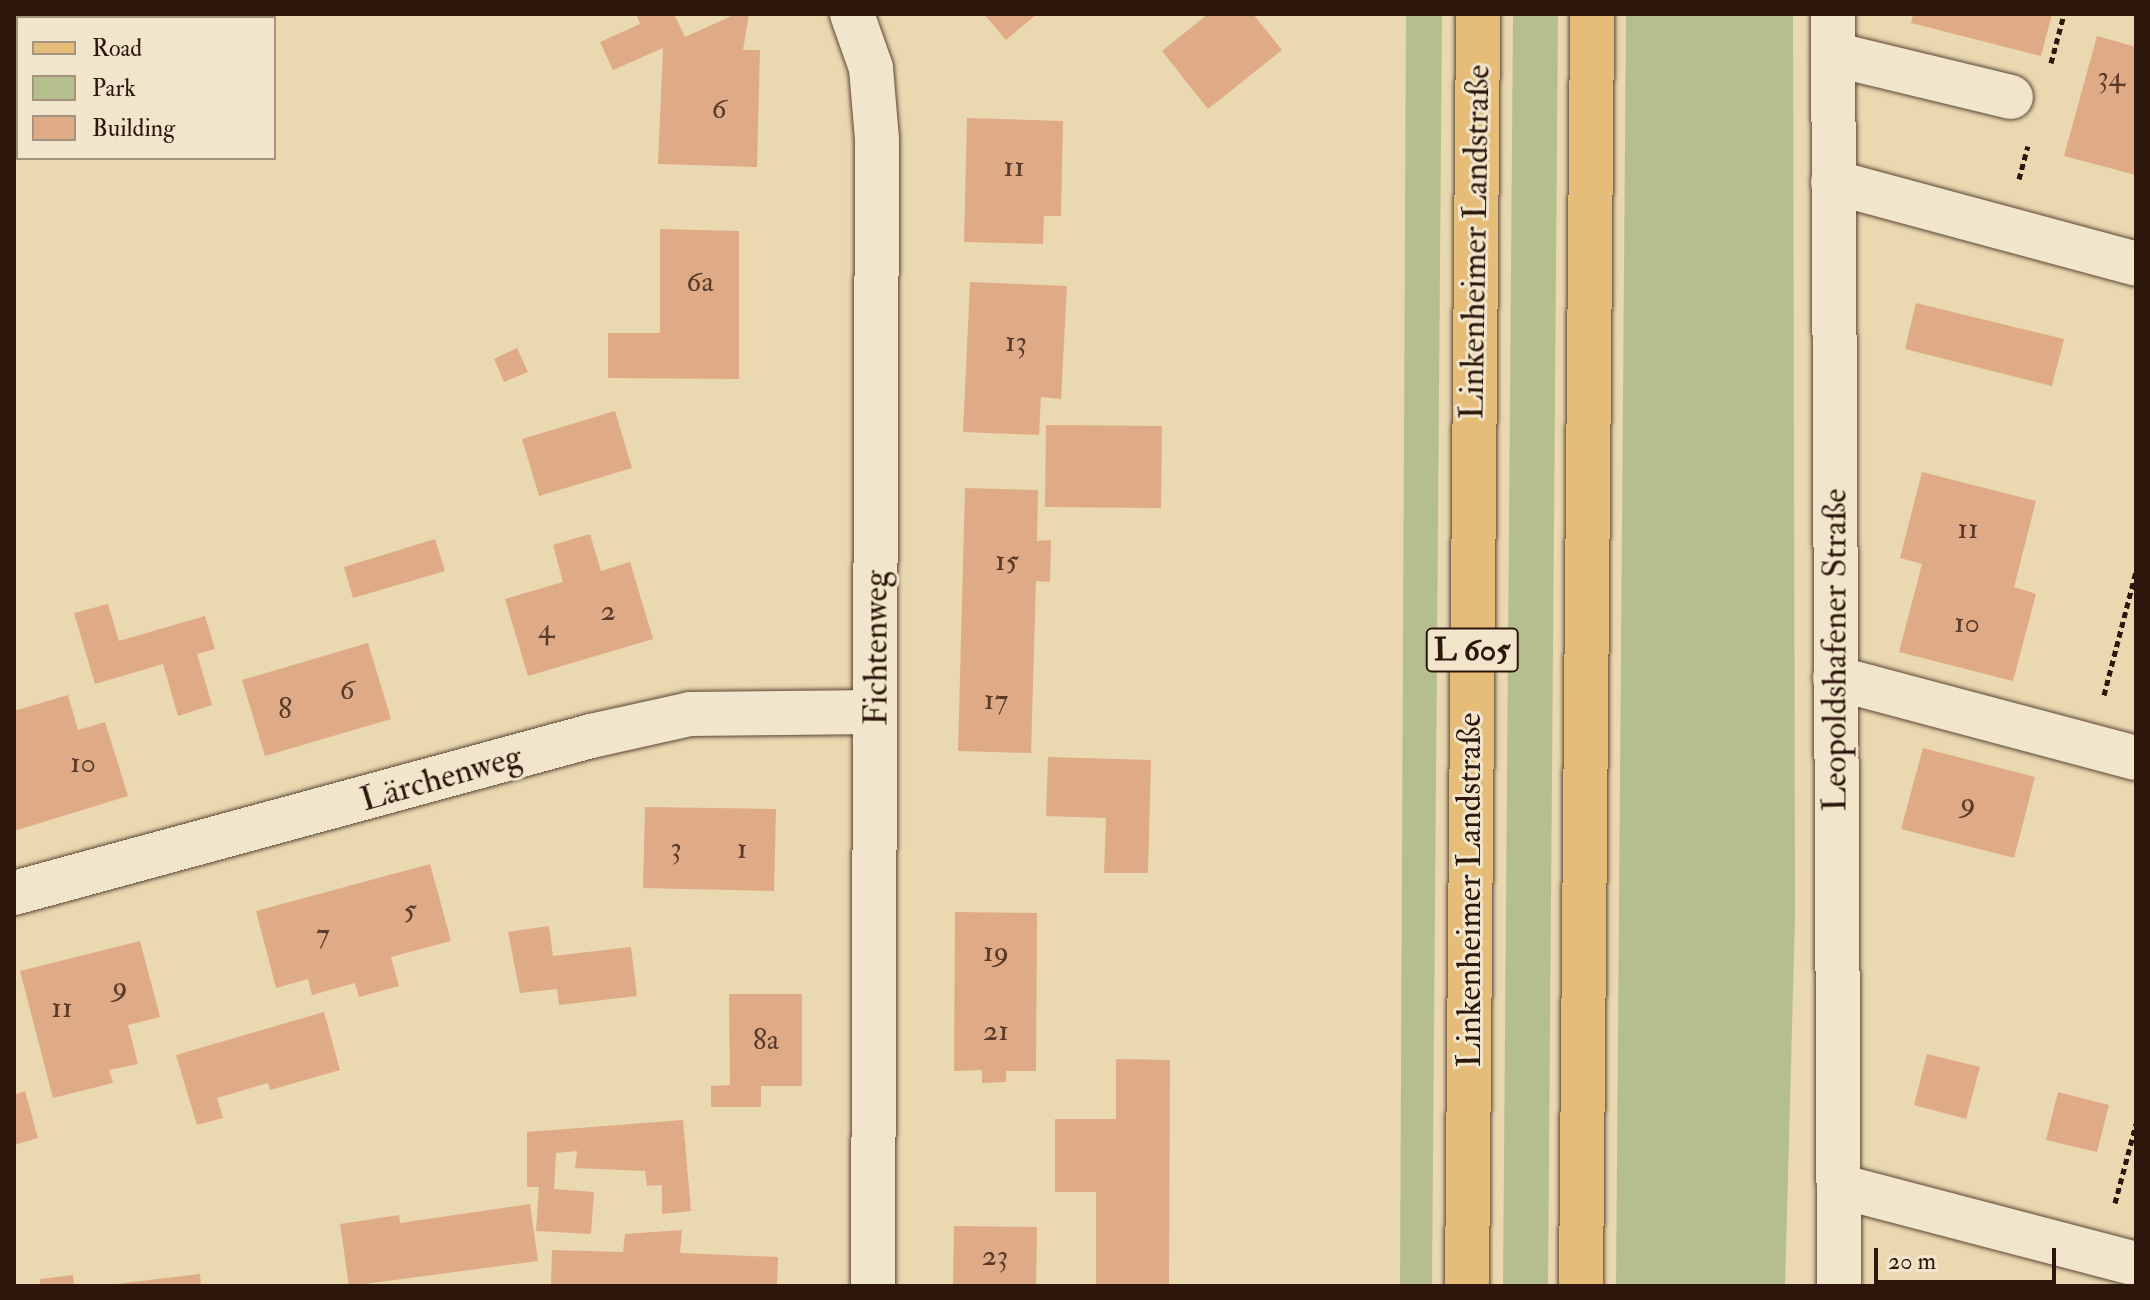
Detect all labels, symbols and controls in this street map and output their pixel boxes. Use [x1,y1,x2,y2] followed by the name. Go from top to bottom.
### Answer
[16,16,276,160] legend
[92,33,142,64] text: Road
[2097,59,2125,95] house number: 34
[1452,64,1498,420] street label: Linkenheimer Landstraße
[92,73,136,104] text: Park
[711,91,727,127] house number: 6
[92,113,175,144] text: Building
[1003,149,1025,185] house number: 11
[686,264,714,300] house number: 6a
[1005,324,1027,360] house number: 13
[1815,488,1855,812] street label: Leopoldshafener Straße
[1957,511,1979,547] house number: 11
[995,543,1019,579] house number: 15
[856,570,896,726] street label: Fichtenweg
[600,593,616,629] house number: 2
[1954,605,1980,641] house number: 10
[538,611,554,647] house number: 4
[1424,622,1520,678] road number: L 605
[339,672,355,708] house number: 6
[984,682,1008,718] house number: 17
[278,691,292,727] house number: 8
[1450,713,1490,1067] street label: Linkenheimer Landstraße
[356,736,526,820] street label: Lärchenweg
[70,745,96,781] house number: 10
[1960,785,1976,821] house number: 9
[670,830,682,866] house number: 3
[737,831,747,867] house number: 1
[403,892,417,928] house number: 5
[316,916,330,952] house number: 7
[983,934,1009,970] house number: 19
[112,969,128,1005] house number: 9
[51,990,73,1026] house number: 11
[983,1013,1009,1049] house number: 21
[753,1022,779,1058] house number: 8a
[1878,1232,2060,1282] scale bar
[982,1238,1008,1274] house number: 23
[1888,1246,1936,1277] text: 20 m

